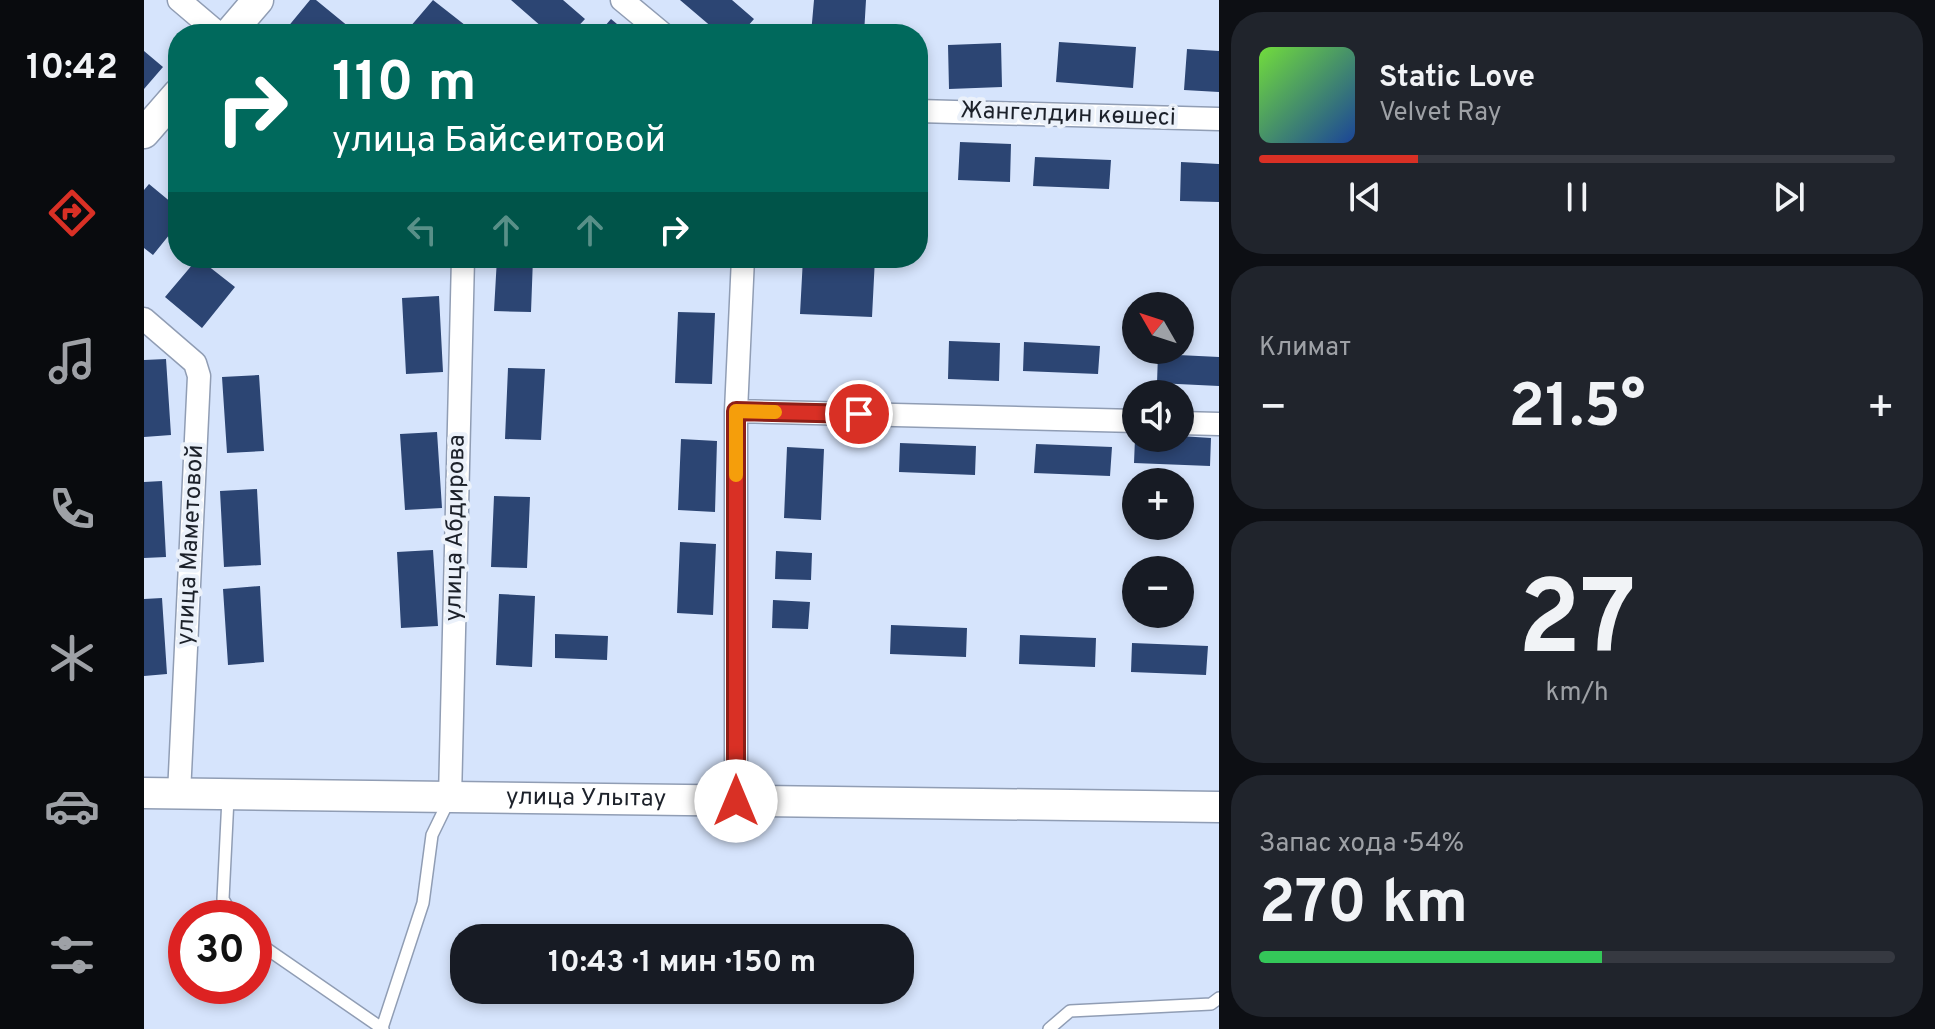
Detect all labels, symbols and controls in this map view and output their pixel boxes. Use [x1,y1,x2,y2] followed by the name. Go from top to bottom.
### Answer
[26,46,118,92] text: 10:42
[332,50,477,120] text: 110 m
[200,56,304,160] icon: right
[1379,60,1535,97] text: Static Love
[960,96,1176,134] street label: Жангелдин көшесі
[1379,97,1502,130] text: Velvet Ray
[332,119,666,165] text: улица Байсеитовой
[1343,175,1387,219] icon: previous
[1555,175,1599,219] icon: pause
[1767,175,1811,219] icon: next
[44,185,100,241] icon: directions
[400,208,444,252] icon: left
[484,208,528,252] icon: ahead
[568,208,612,252] icon: ahead
[652,208,696,252] icon: right
[1122,292,1194,364] north arrow
[1122,292,1194,628] map controls
[1259,332,1351,365] text: Климат
[44,333,100,389] icon: music
[1508,372,1646,448] text: 21.5°
[825,380,893,448] pin
[1122,380,1194,452] button: sound
[1259,382,1287,438] text: −
[1867,382,1895,438] text: +
[837,392,881,436] icon: arrive
[439,434,473,622] street label: улица Абдирова
[171,444,211,646] street label: улица Маметовой
[1122,468,1194,540] button: +
[44,481,100,537] icon: phone
[1122,556,1194,628] button: −
[1518,559,1636,691] text: 27
[44,630,100,686] icon: climate
[1545,677,1609,710] text: km/h
[694,759,778,843] position arrow
[44,778,100,834] icon: car
[506,783,666,815] street label: улица Улытау
[1259,828,1464,861] text: Запас хода · 54%
[1259,868,1468,944] text: 270 km
[168,900,272,1004] speed limit sign: 30
[44,927,100,983] icon: filters
[548,945,816,982] text: 10:43 · 1 мин · 150 m

